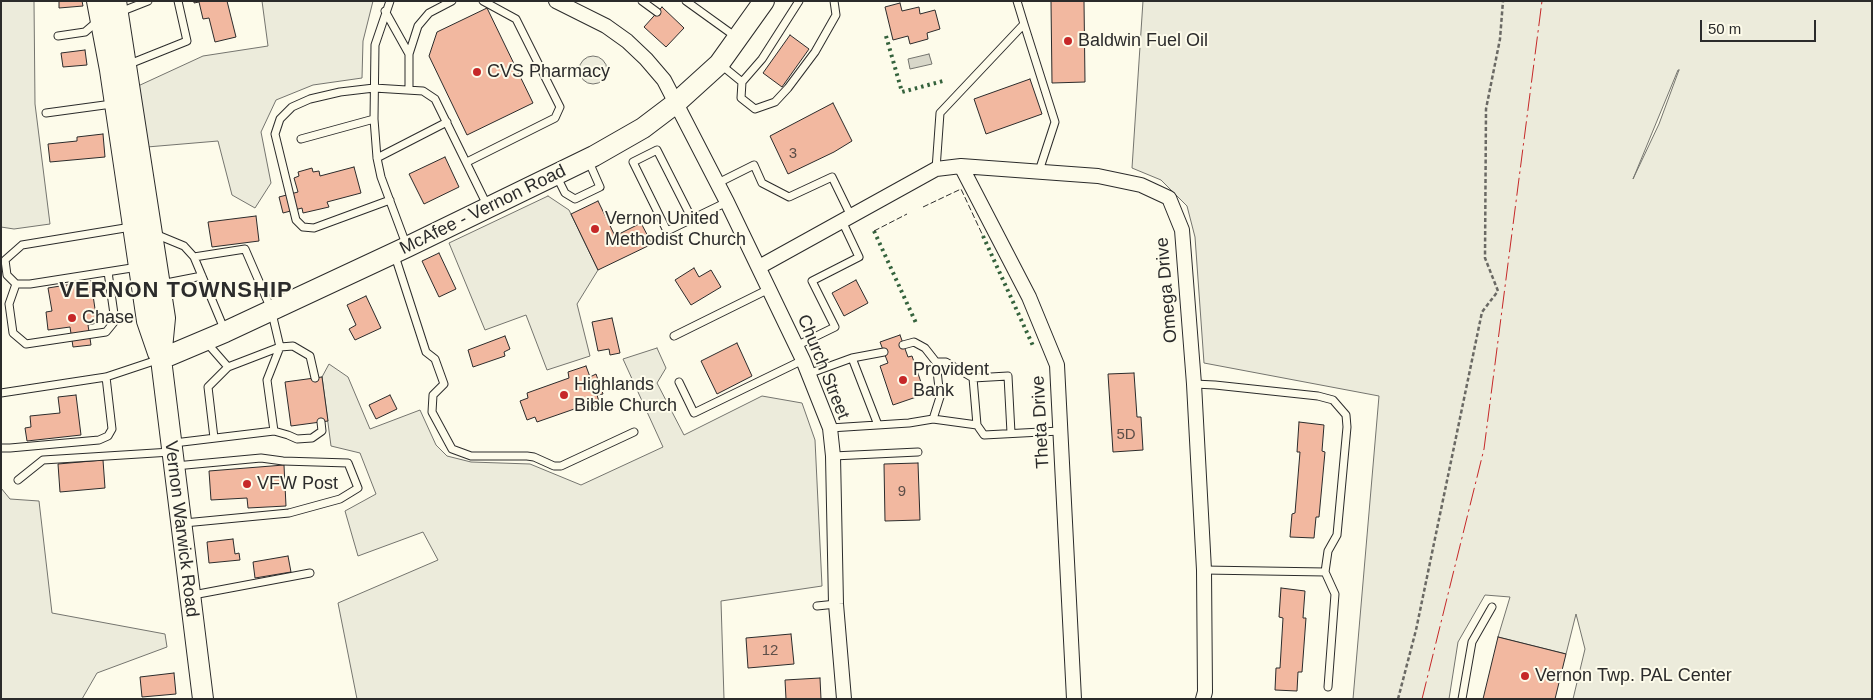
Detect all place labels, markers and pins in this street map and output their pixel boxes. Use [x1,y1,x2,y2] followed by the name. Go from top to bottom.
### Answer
[1078,30,1208,52] place label: Baldwin Fuel Oil
[1062,35,1074,47] marker: Baldwin Fuel Oil
[487,61,610,83] place label: CVS Pharmacy
[471,66,483,78] marker: CVS Pharmacy
[605,208,746,250] place label: Vernon United Methodist Church
[589,223,601,235] marker: Vernon United Methodist Church
[82,307,134,329] place label: Chase
[66,312,78,324] marker: Chase
[913,359,989,402] place label: Provident Bank
[574,374,677,416] place label: Highlands Bible Church
[897,374,909,386] marker: Provident Bank
[558,389,570,401] marker: Highlands Bible Church
[257,473,338,495] place label: VFW Post
[241,478,253,490] marker: VFW Post
[1535,665,1732,687] place label: Vernon Twp. PAL Center
[1519,670,1531,682] marker: Vernon Twp. PAL Center

